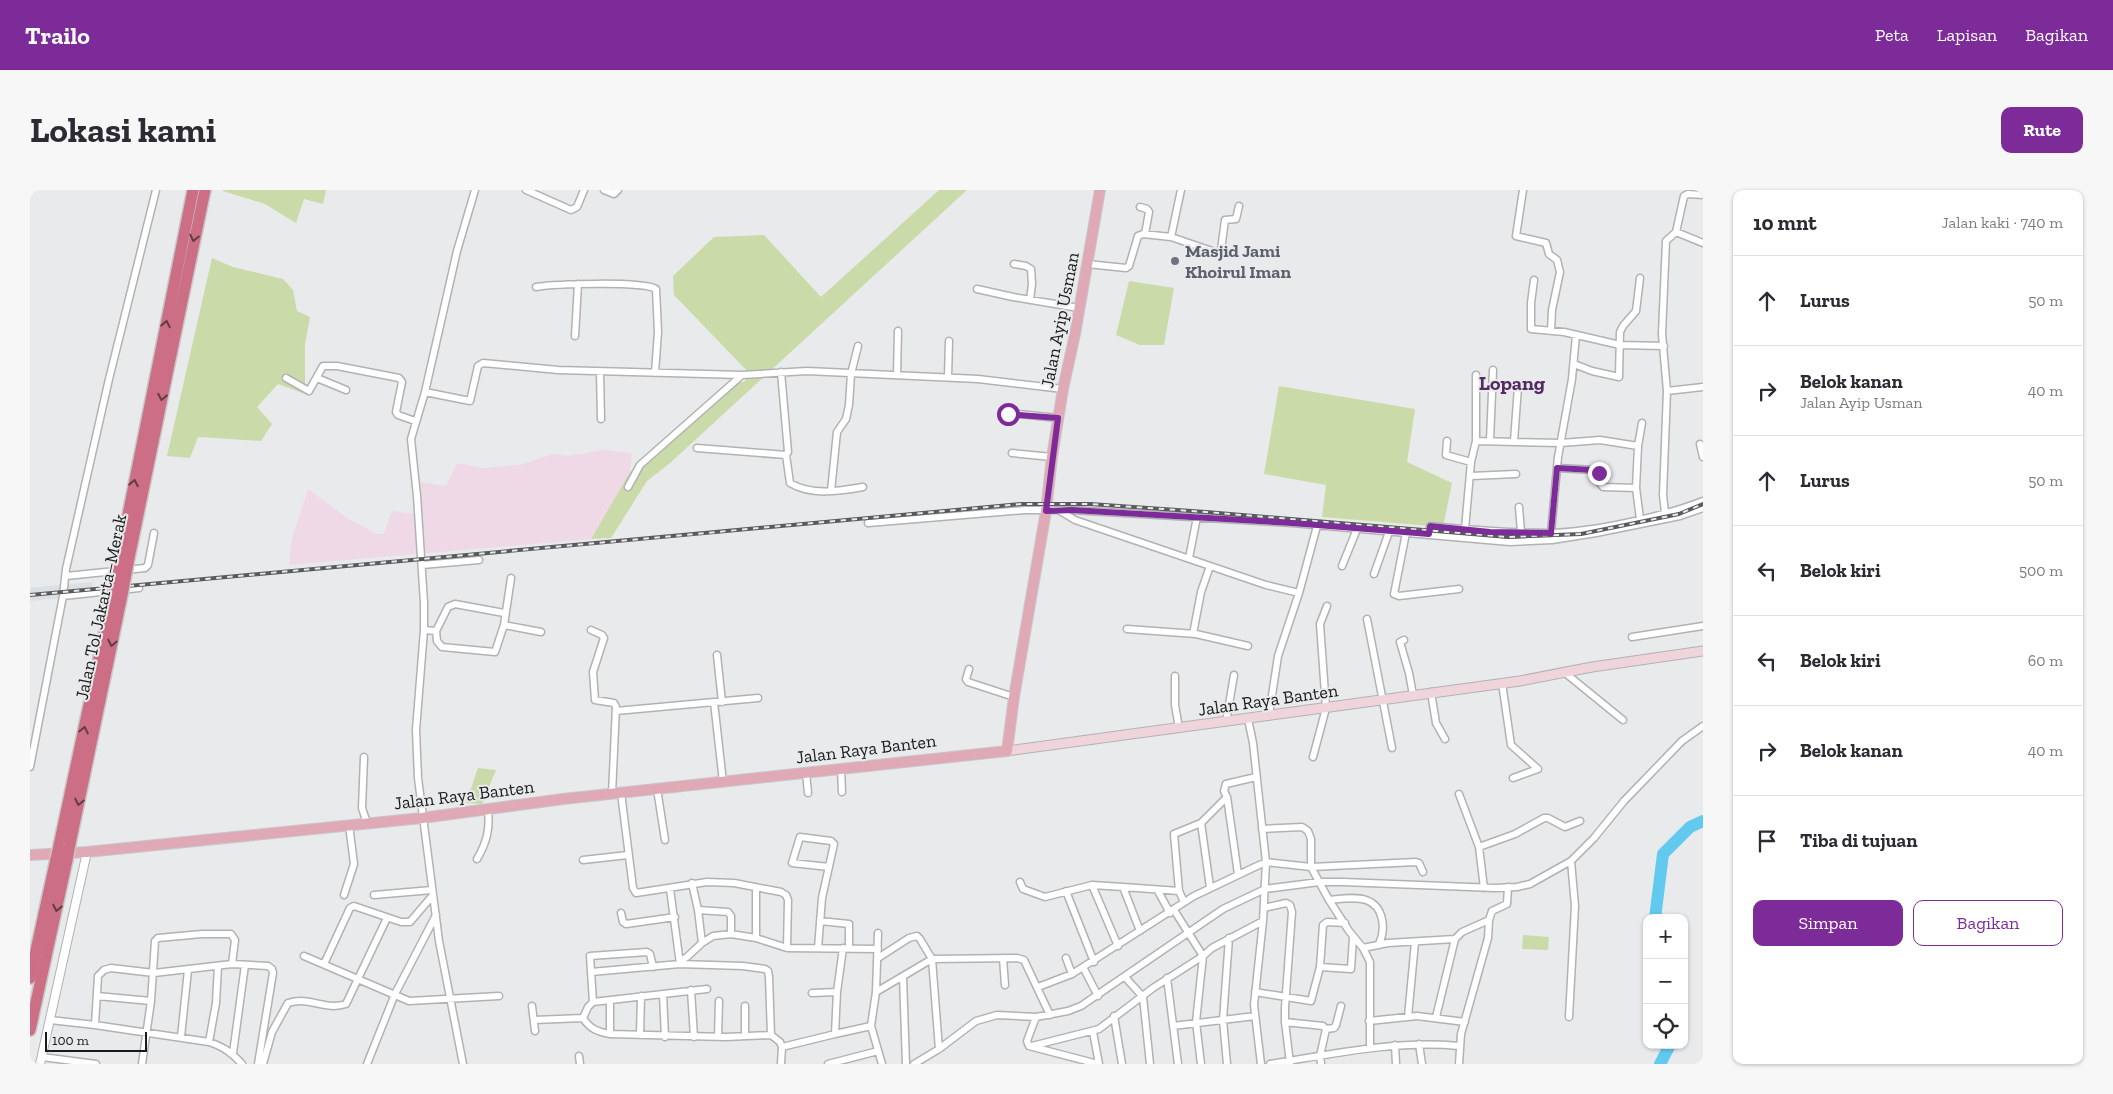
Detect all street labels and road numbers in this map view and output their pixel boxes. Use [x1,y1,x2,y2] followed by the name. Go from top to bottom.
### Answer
[1036,250,1084,390] street label: Jalan Ayip Usman
[71,512,132,702] street label: Jalan Tol Jakarta–Merak
[1197,679,1340,721] street label: Jalan Raya Banten
[795,729,938,769] street label: Jalan Raya Banten
[393,775,536,815] street label: Jalan Raya Banten

